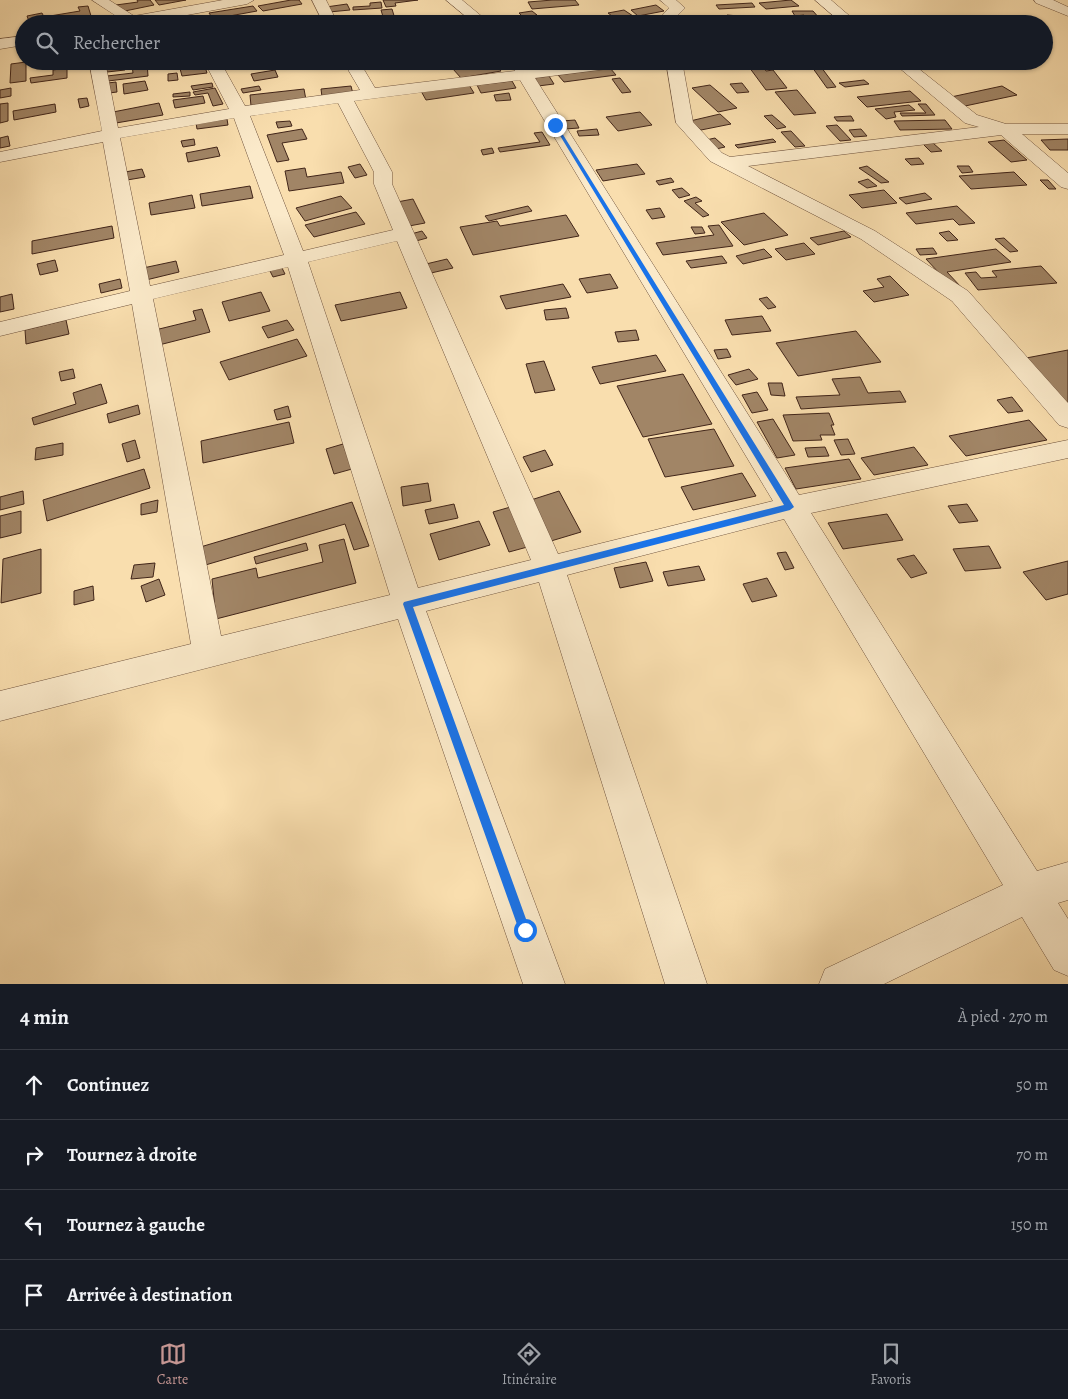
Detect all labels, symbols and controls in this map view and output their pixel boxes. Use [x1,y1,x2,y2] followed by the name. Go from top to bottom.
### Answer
[15,15,1053,70] search box
[33,29,61,57] icon: search
[73,30,160,56] text: Rechercher
[544,114,567,137] route end
[514,919,537,942] route start
[20,1003,69,1031] text: 4 min
[958,1006,1048,1028] text: À pied · 270 m
[20,1071,48,1099] icon: ahead
[67,1072,149,1098] text: Continuez
[1016,1074,1048,1096] text: 50 m
[20,1141,48,1169] icon: right
[67,1142,197,1168] text: Tournez à droite
[1016,1144,1048,1166] text: 70 m
[20,1211,48,1239] icon: left
[67,1212,205,1238] text: Tournez à gauche
[1011,1214,1048,1236] text: 150 m
[20,1281,48,1309] icon: arrive
[67,1282,232,1308] text: Arrivée à destination
[157,1340,188,1389] tab: Carte
[502,1340,557,1389] tab: Itinéraire
[870,1340,911,1389] tab: Favoris

